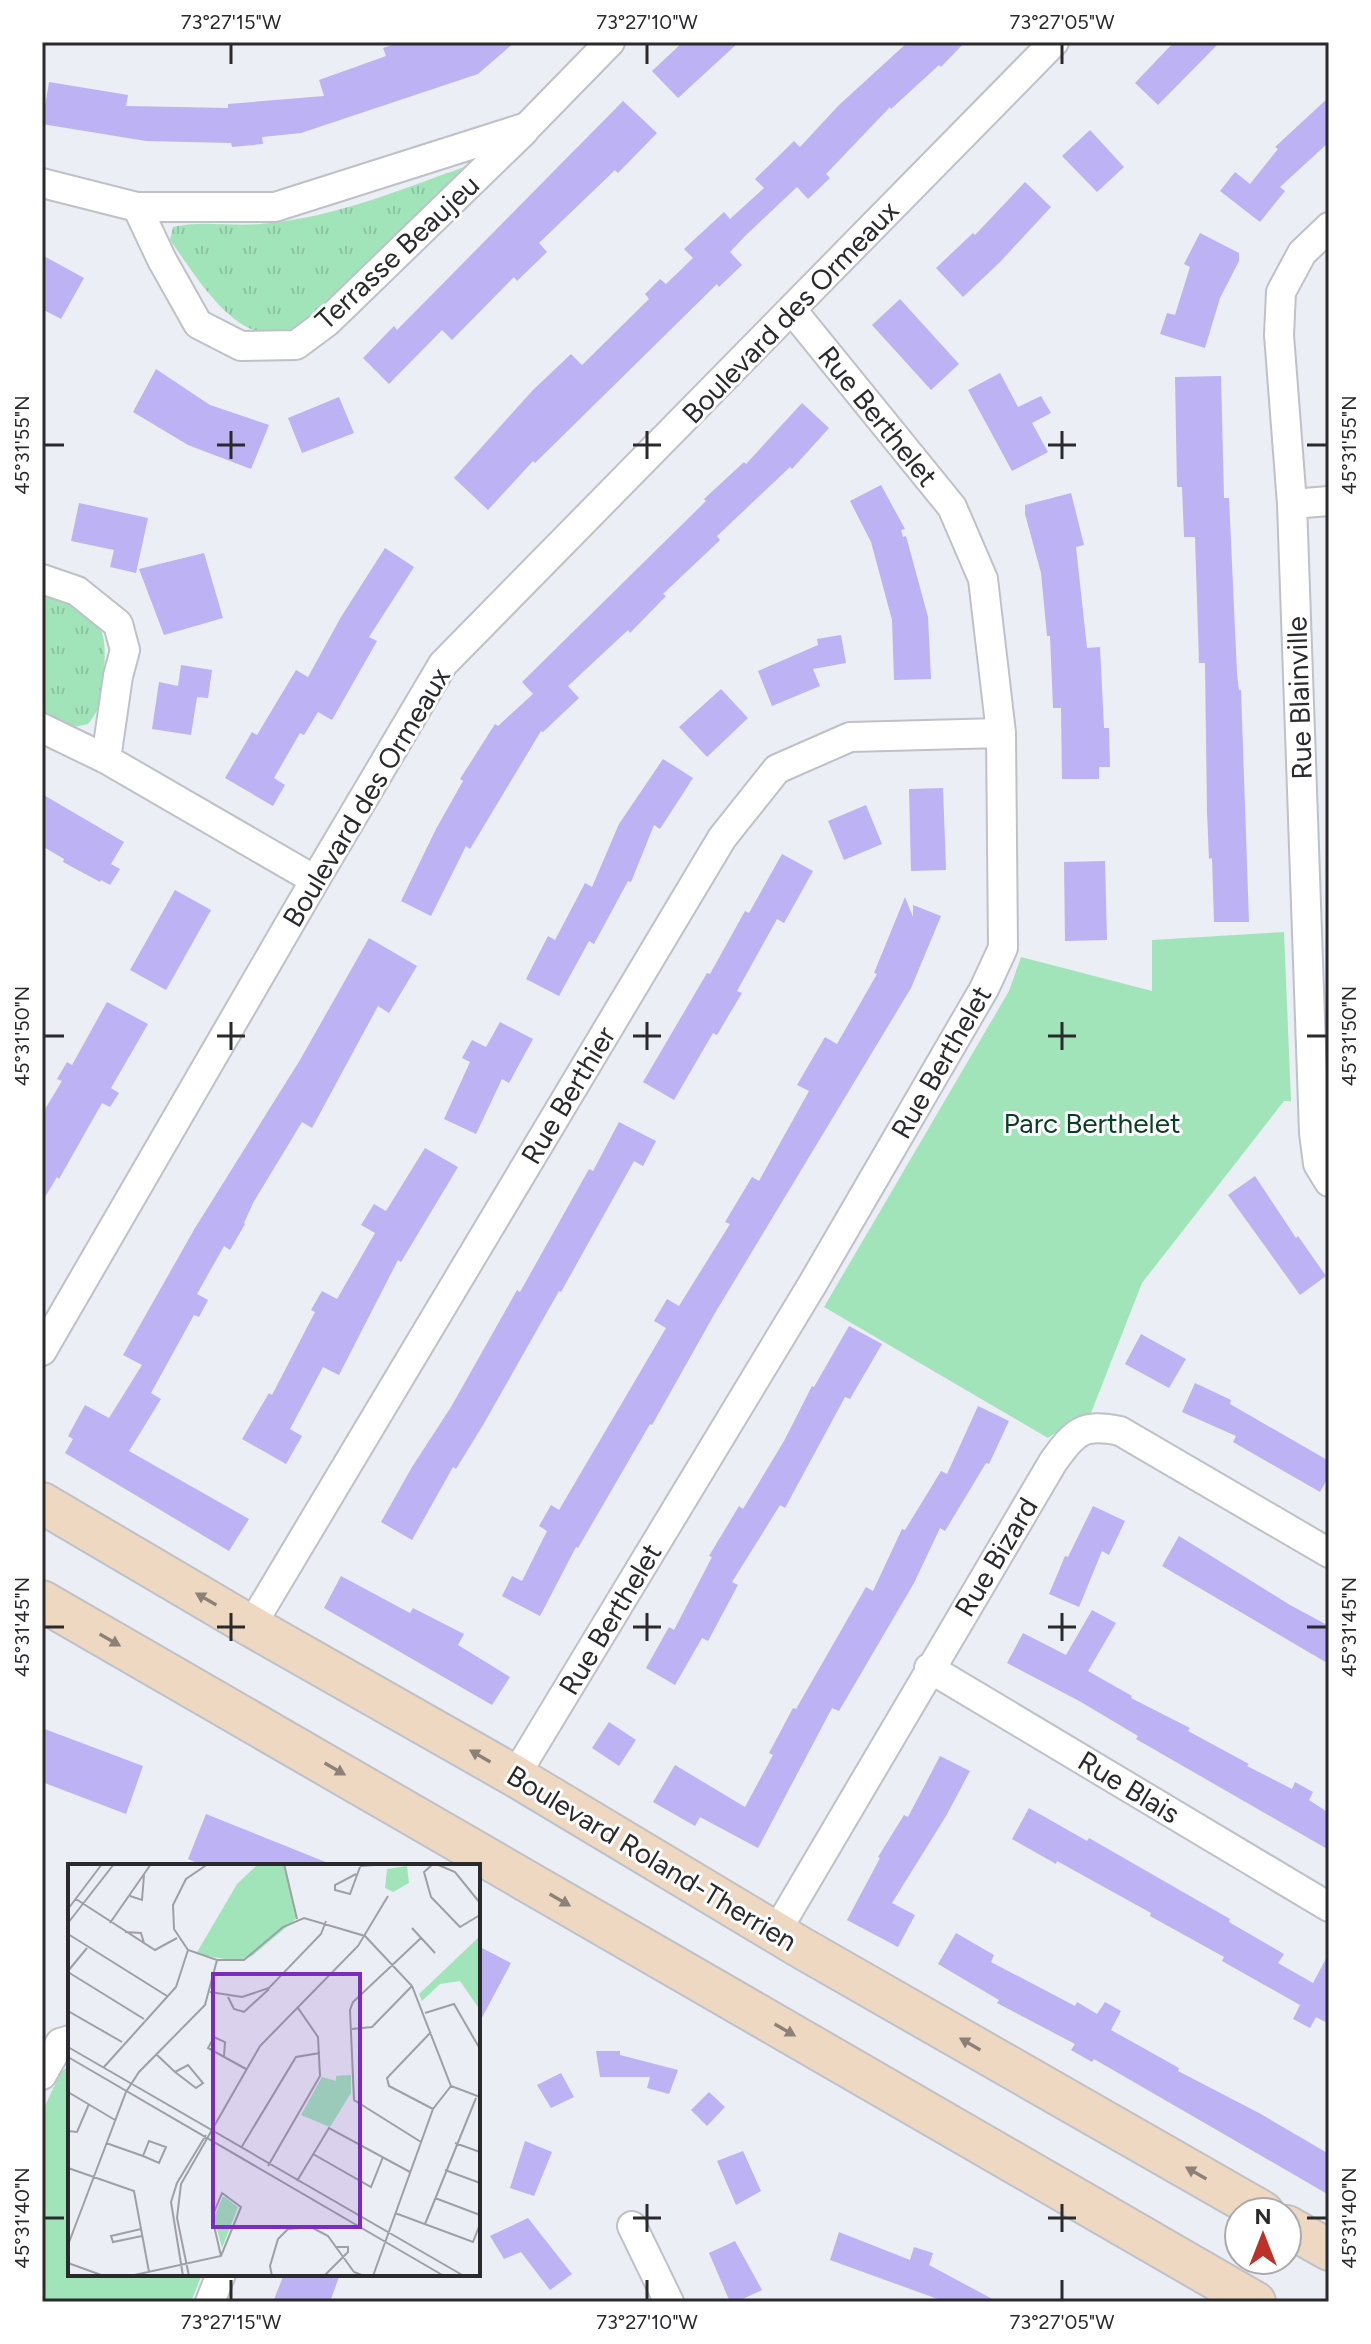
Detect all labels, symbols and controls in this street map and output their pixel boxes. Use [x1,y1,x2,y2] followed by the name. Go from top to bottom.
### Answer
[181,10,281,34] text: 73°27'15"W
[596,10,698,34] text: 73°27'10"W
[1010,10,1114,34] text: 73°27'05"W
[308,168,486,336] street label: Terrasse Beaujeu
[675,193,906,430] street label: Boulevard des Ormeaux
[811,339,945,493] street label: Rue Berthelet
[10,395,34,495] text: 45°31'55"N
[1337,395,1361,495] text: 45°31'55"N
[1279,616,1319,780] street label: Rue Blainville
[275,661,457,933] street label: Boulevard des Ormeaux
[884,980,998,1144] street label: Rue Berthelet
[10,986,34,1086] text: 45°31'50"N
[1337,986,1361,1086] text: 45°31'50"N
[514,1020,623,1170] street label: Rue Berthier
[1003,1106,1181,1140] park label: Parc Berthelet
[947,1491,1045,1623] street label: Rue Bizard
[551,1537,669,1701] street label: Rue Berthelet
[10,1577,34,1677] text: 45°31'45"N
[1337,1577,1361,1677] text: 45°31'45"N
[195,1592,217,1606] one-way arrow
[99,1633,121,1647] one-way arrow
[1072,1743,1186,1831] street label: Rue Blais
[469,1749,491,1763] one-way arrow
[501,1758,803,1958] street label: Boulevard Roland-Therrien
[324,1762,346,1776] one-way arrow
[68,1864,480,2276] inset map
[549,1893,571,1907] one-way arrow
[774,2023,796,2037] one-way arrow
[959,2037,981,2051] one-way arrow
[1184,2166,1207,2180] one-way arrow
[10,2167,34,2269] text: 45°31'40"N
[1337,2167,1361,2269] text: 45°31'40"N
[1223,2196,1303,2276] north arrow
[1254,2203,1272,2230] text: N
[181,2310,281,2334] text: 73°27'15"W
[596,2310,698,2334] text: 73°27'10"W
[1010,2310,1114,2334] text: 73°27'05"W

